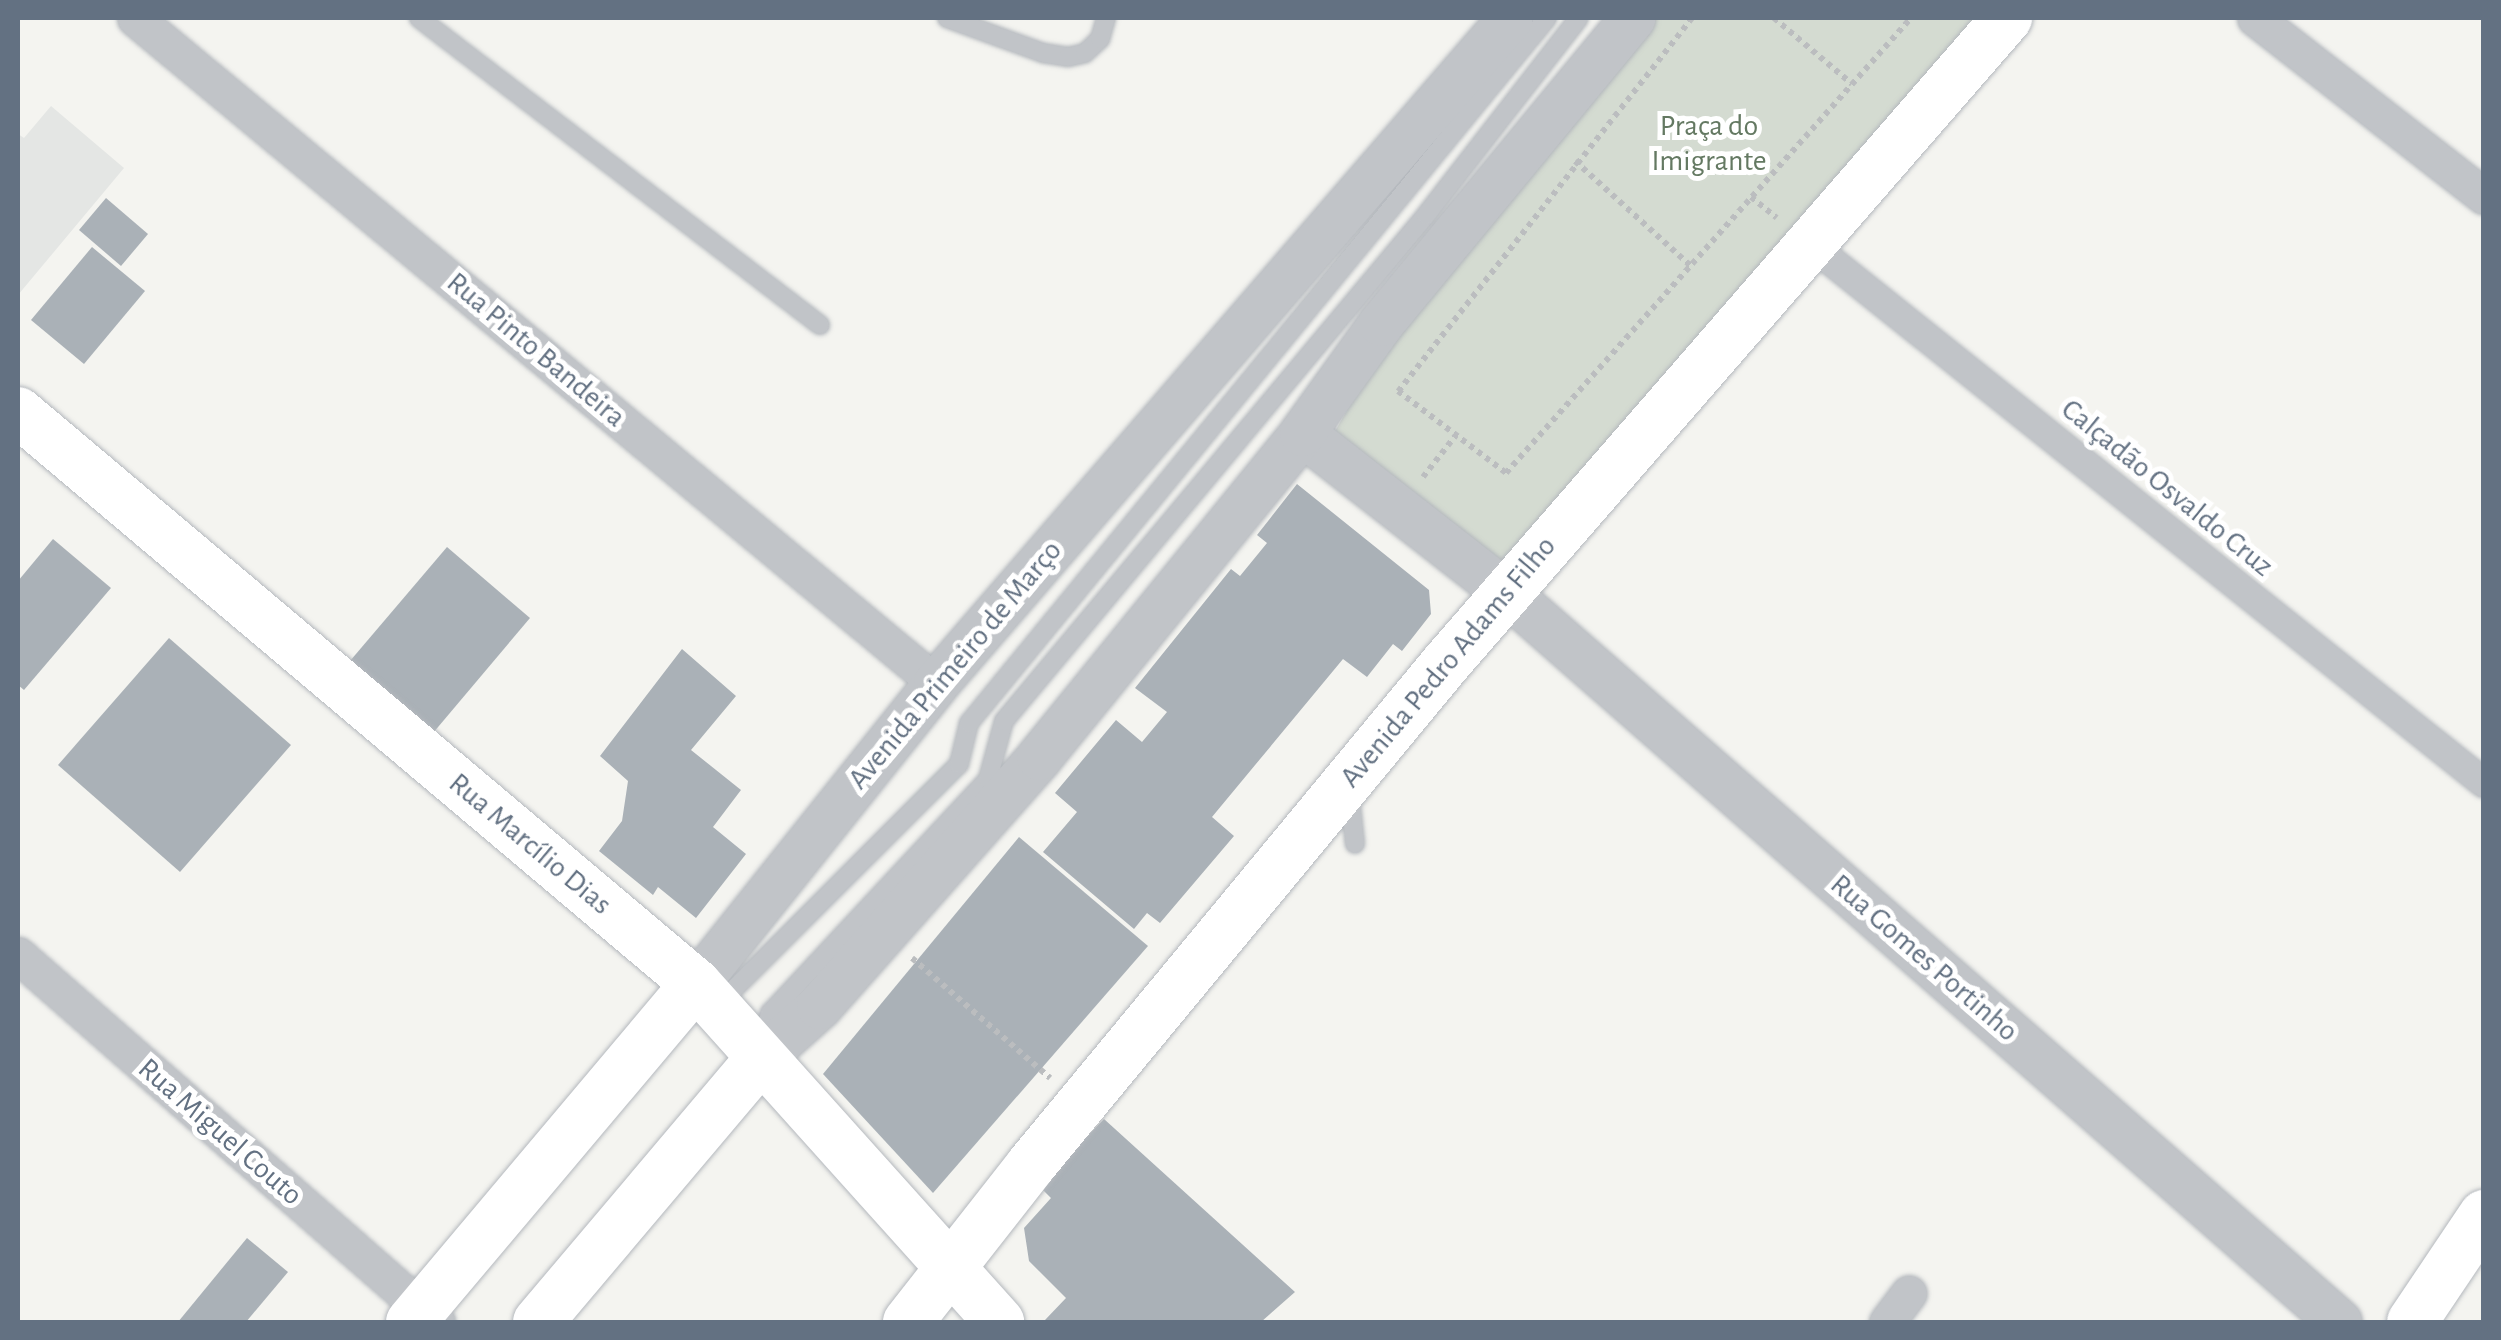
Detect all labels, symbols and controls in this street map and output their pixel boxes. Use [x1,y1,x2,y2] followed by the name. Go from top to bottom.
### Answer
[1651,108,1767,178] park label: Praça do Imigrante
[439,265,633,435] street label: Rua Pinto Bandeira
[2054,392,2280,584] street label: Calçadão Osvaldo Cruz
[1332,529,1564,795] street label: Avenida Pedro Adams Filho
[840,533,1070,797] street label: Avenida Primeiro de Março
[441,765,619,923] street label: Rua Marcílio Dias
[1823,867,2025,1049] street label: Rua Gomes Portinho
[130,1051,310,1213] street label: Rua Miguel Couto

